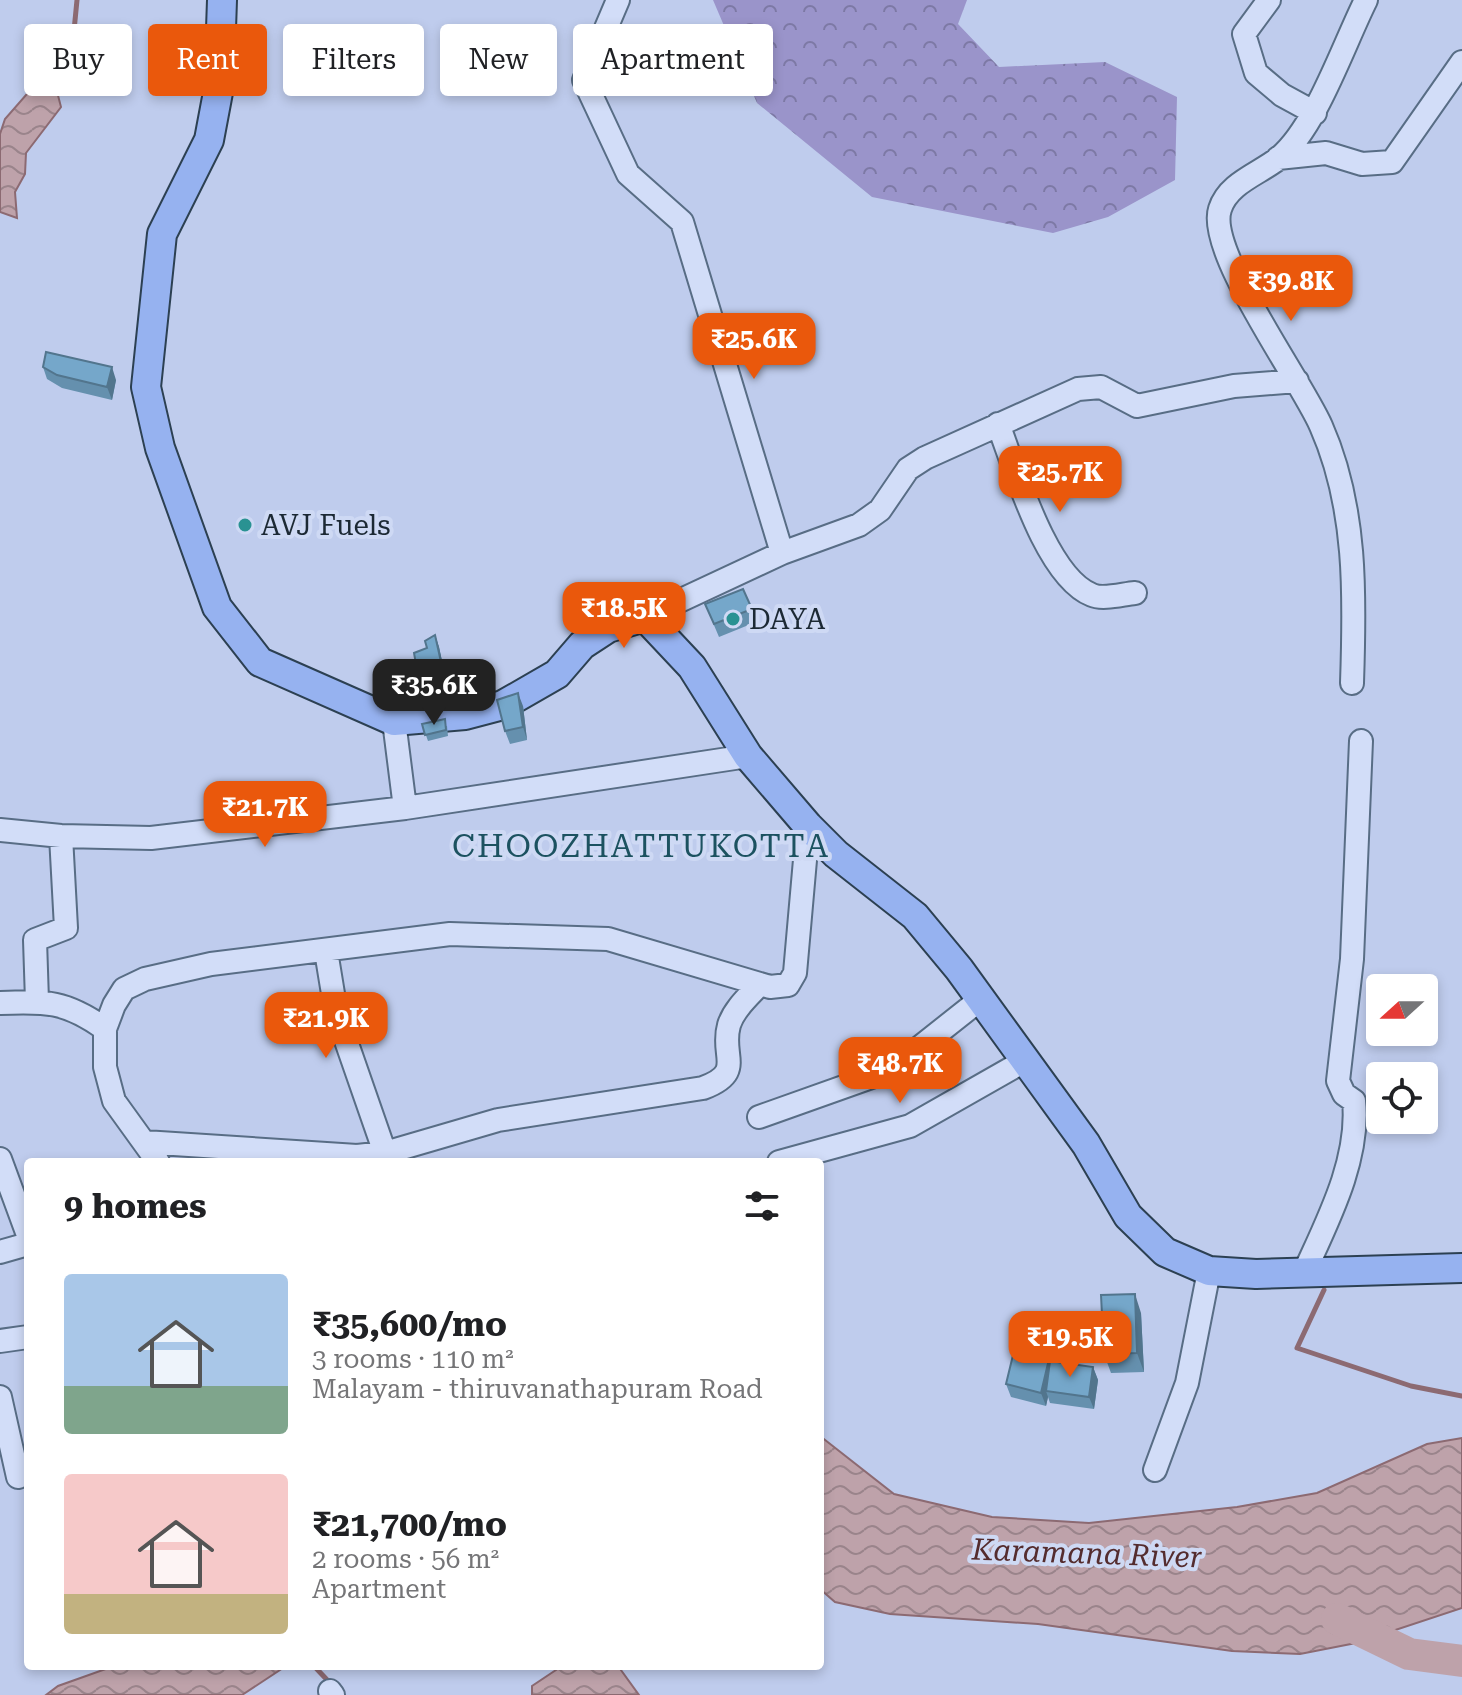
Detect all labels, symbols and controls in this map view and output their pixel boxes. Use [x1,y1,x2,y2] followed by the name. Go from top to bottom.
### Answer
[24,24,132,96] chip: Buy
[148,24,267,96] chip: Rent
[283,24,424,96] chip: Filters
[440,24,557,96] chip: New
[573,24,773,96] chip: Apartment
[1226,255,1356,323] pin: ₹39.8K
[1248,266,1334,296] text: ₹39.8K
[689,313,819,381] pin: ₹25.6K
[711,324,797,354] text: ₹25.6K
[995,446,1125,514] pin: ₹25.7K
[1017,457,1103,487] text: ₹25.7K
[261,509,390,542] place label: AVJ Fuels
[236,516,254,534] marker: AVJ Fuels
[559,582,689,650] pin: ₹18.5K
[581,593,667,623] text: ₹18.5K
[749,603,826,636] place label: DAYA
[724,610,742,628] marker: DAYA
[369,659,499,727] pin: ₹35.6K
[391,670,477,700] text: ₹35.6K
[200,781,330,849] pin: ₹21.7K
[222,792,308,822] text: ₹21.7K
[452,827,830,865] district label: CHOOZHATTUKOTTA
[1366,974,1438,1046] north arrow
[1366,974,1438,1134] map controls
[261,992,391,1060] pin: ₹21.9K
[283,1003,369,1033] text: ₹21.9K
[835,1037,965,1105] pin: ₹48.7K
[857,1048,943,1078] text: ₹48.7K
[1366,1062,1438,1134] button: locate
[740,1184,784,1228] icon: filters
[64,1186,207,1226] text: 9 homes
[312,1304,507,1344] text: ₹35,600/mo
[128,1306,224,1402] icon: home
[1005,1311,1135,1379] pin: ₹19.5K
[1027,1322,1113,1352] text: ₹19.5K
[312,1344,514,1374] text: 3 rooms · 110 m²
[312,1374,763,1404] text: Malayam - thiruvanathapuram Road
[312,1504,507,1544] text: ₹21,700/mo
[128,1506,224,1602] icon: home
[970,1531,1203,1575] water label: Karamana River
[312,1544,499,1574] text: 2 rooms · 56 m²
[312,1574,446,1604] text: Apartment

